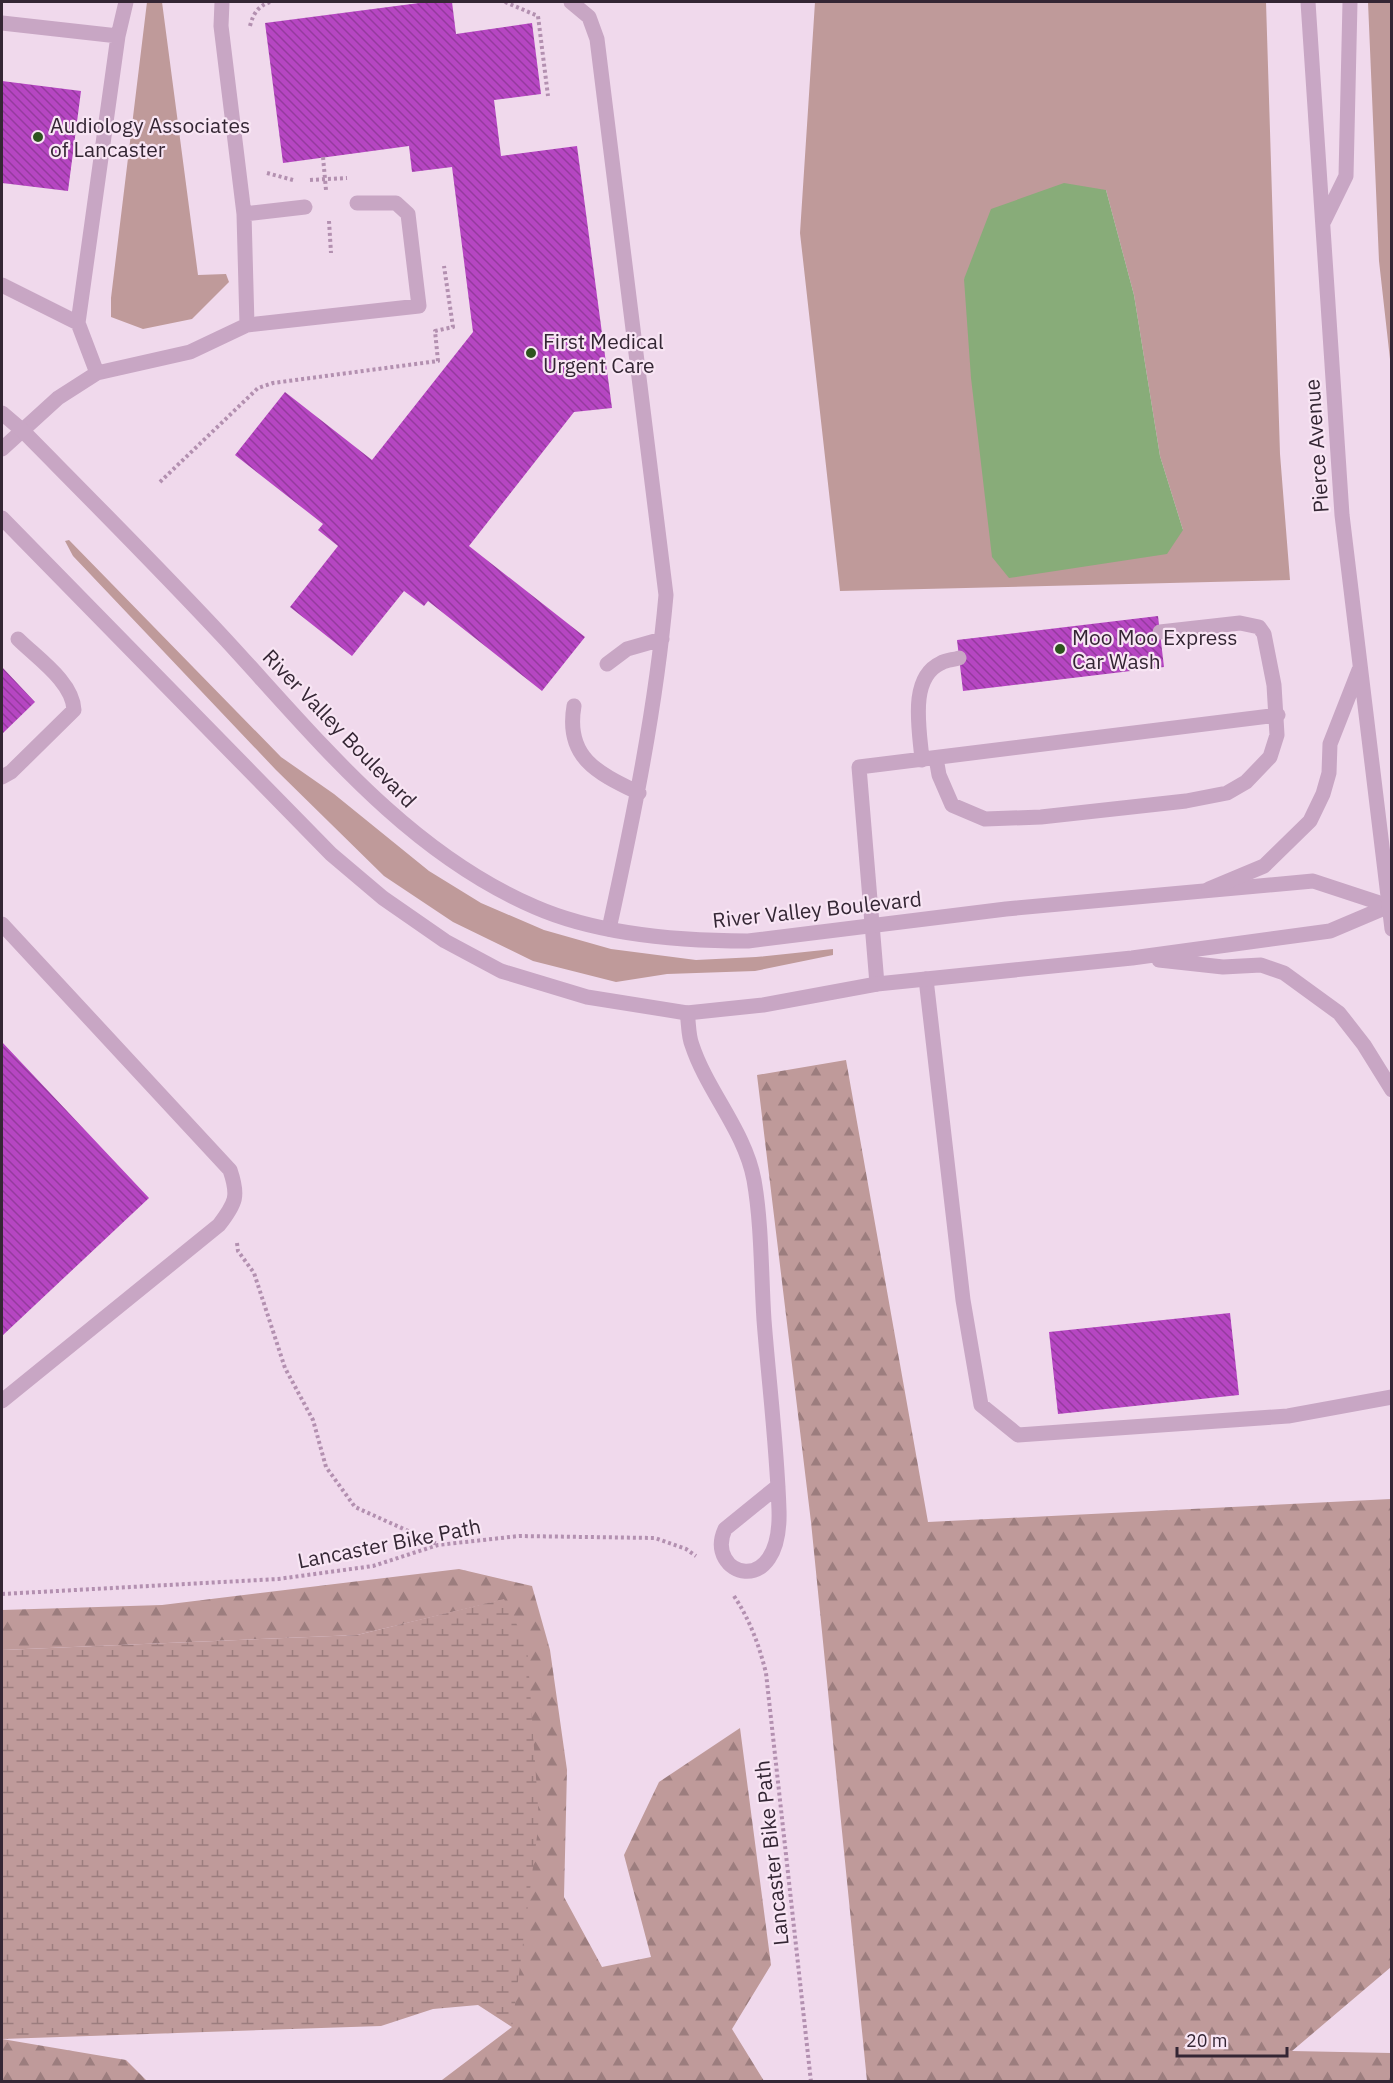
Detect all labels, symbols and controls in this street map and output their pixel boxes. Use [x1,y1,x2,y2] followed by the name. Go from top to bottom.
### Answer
[50,111,250,163] place label: Audiology Associates of Lancaster
[31,130,45,144] marker: Audiology Associates of Lancaster
[543,327,664,379] place label: First Medical Urgent Care
[524,346,538,360] marker: First Medical Urgent Care
[1297,378,1335,514] street label: Pierce Avenue
[1072,623,1238,675] place label: Moo Moo Express Car Wash
[1053,642,1067,656] marker: Moo Moo Express Car Wash
[257,643,423,813] street label: River Valley Boulevard
[711,884,923,934] street label: River Valley Boulevard
[295,1511,483,1575] street label: Lancaster Bike Path
[747,1759,795,1947] street label: Lancaster Bike Path
[1177,2020,1286,2058] scale bar
[1186,2029,1228,2052] text: 20 m

